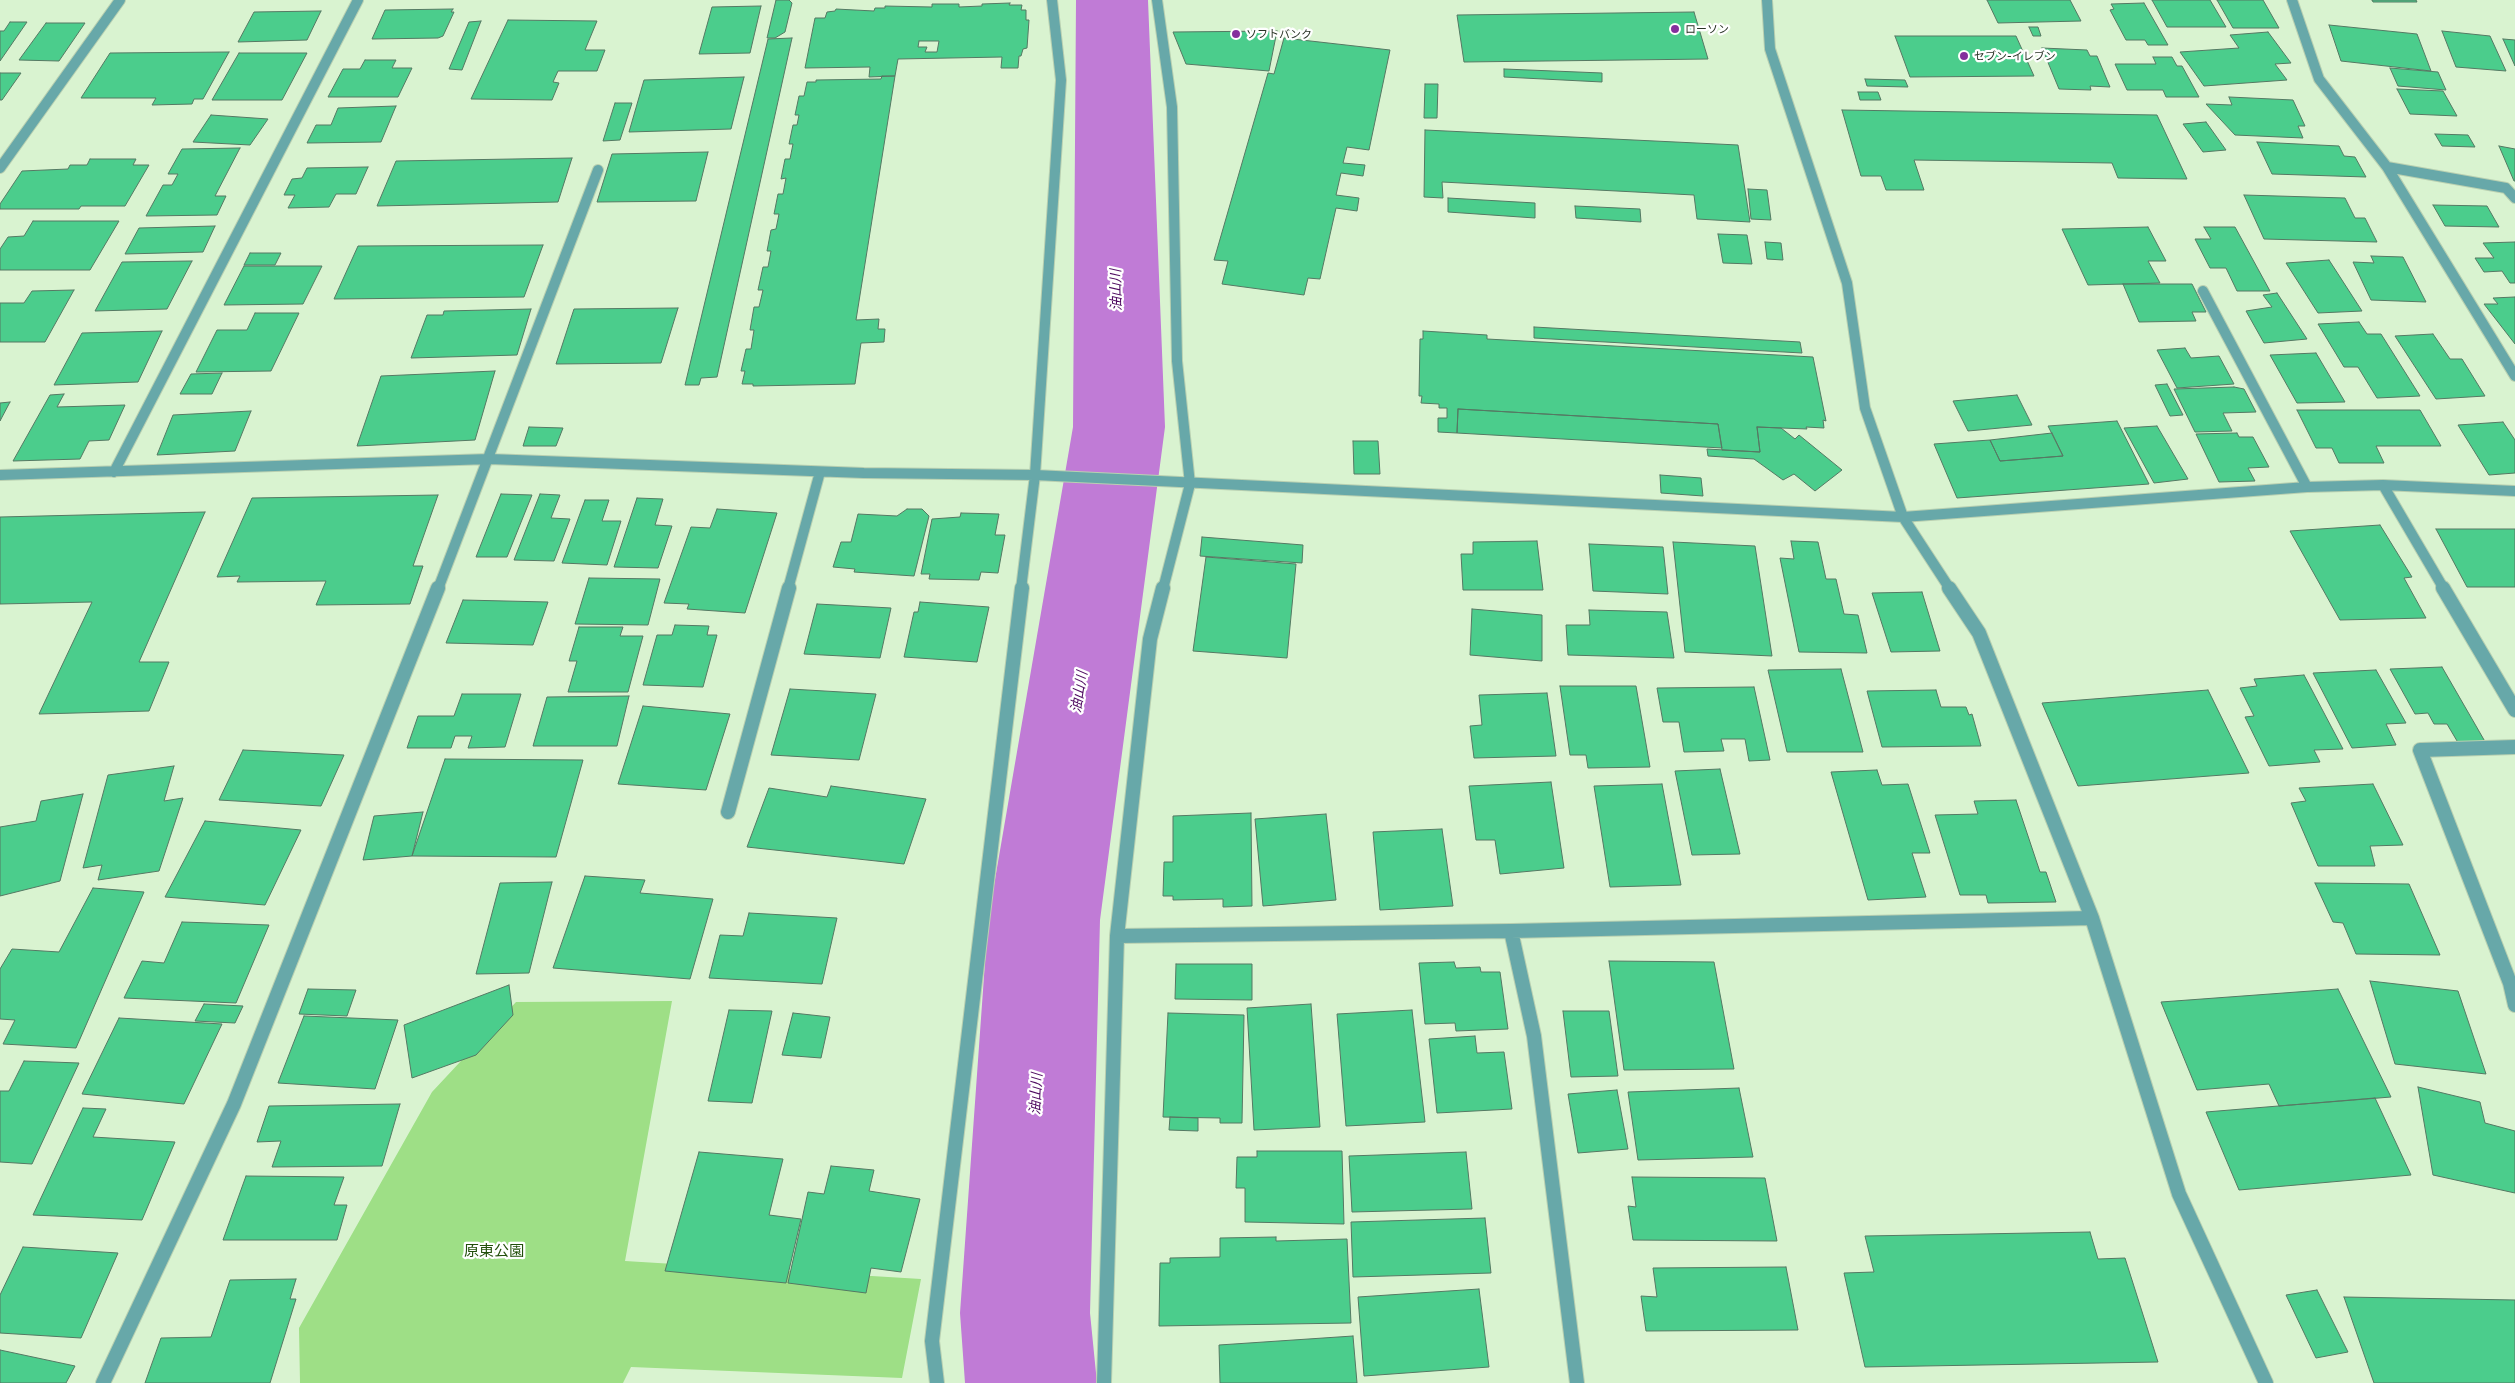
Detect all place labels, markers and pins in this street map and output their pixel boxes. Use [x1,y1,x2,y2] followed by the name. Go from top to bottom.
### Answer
[1685,22,1729,36] place label: ローソン
[1669,23,1681,35] marker: ローソン
[1246,27,1312,41] place label: ソフトバンク
[1230,28,1242,40] marker: ソフトバンク
[1974,49,2056,63] place label: セブン-イレブン
[1958,50,1970,62] marker: セブン-イレブン

